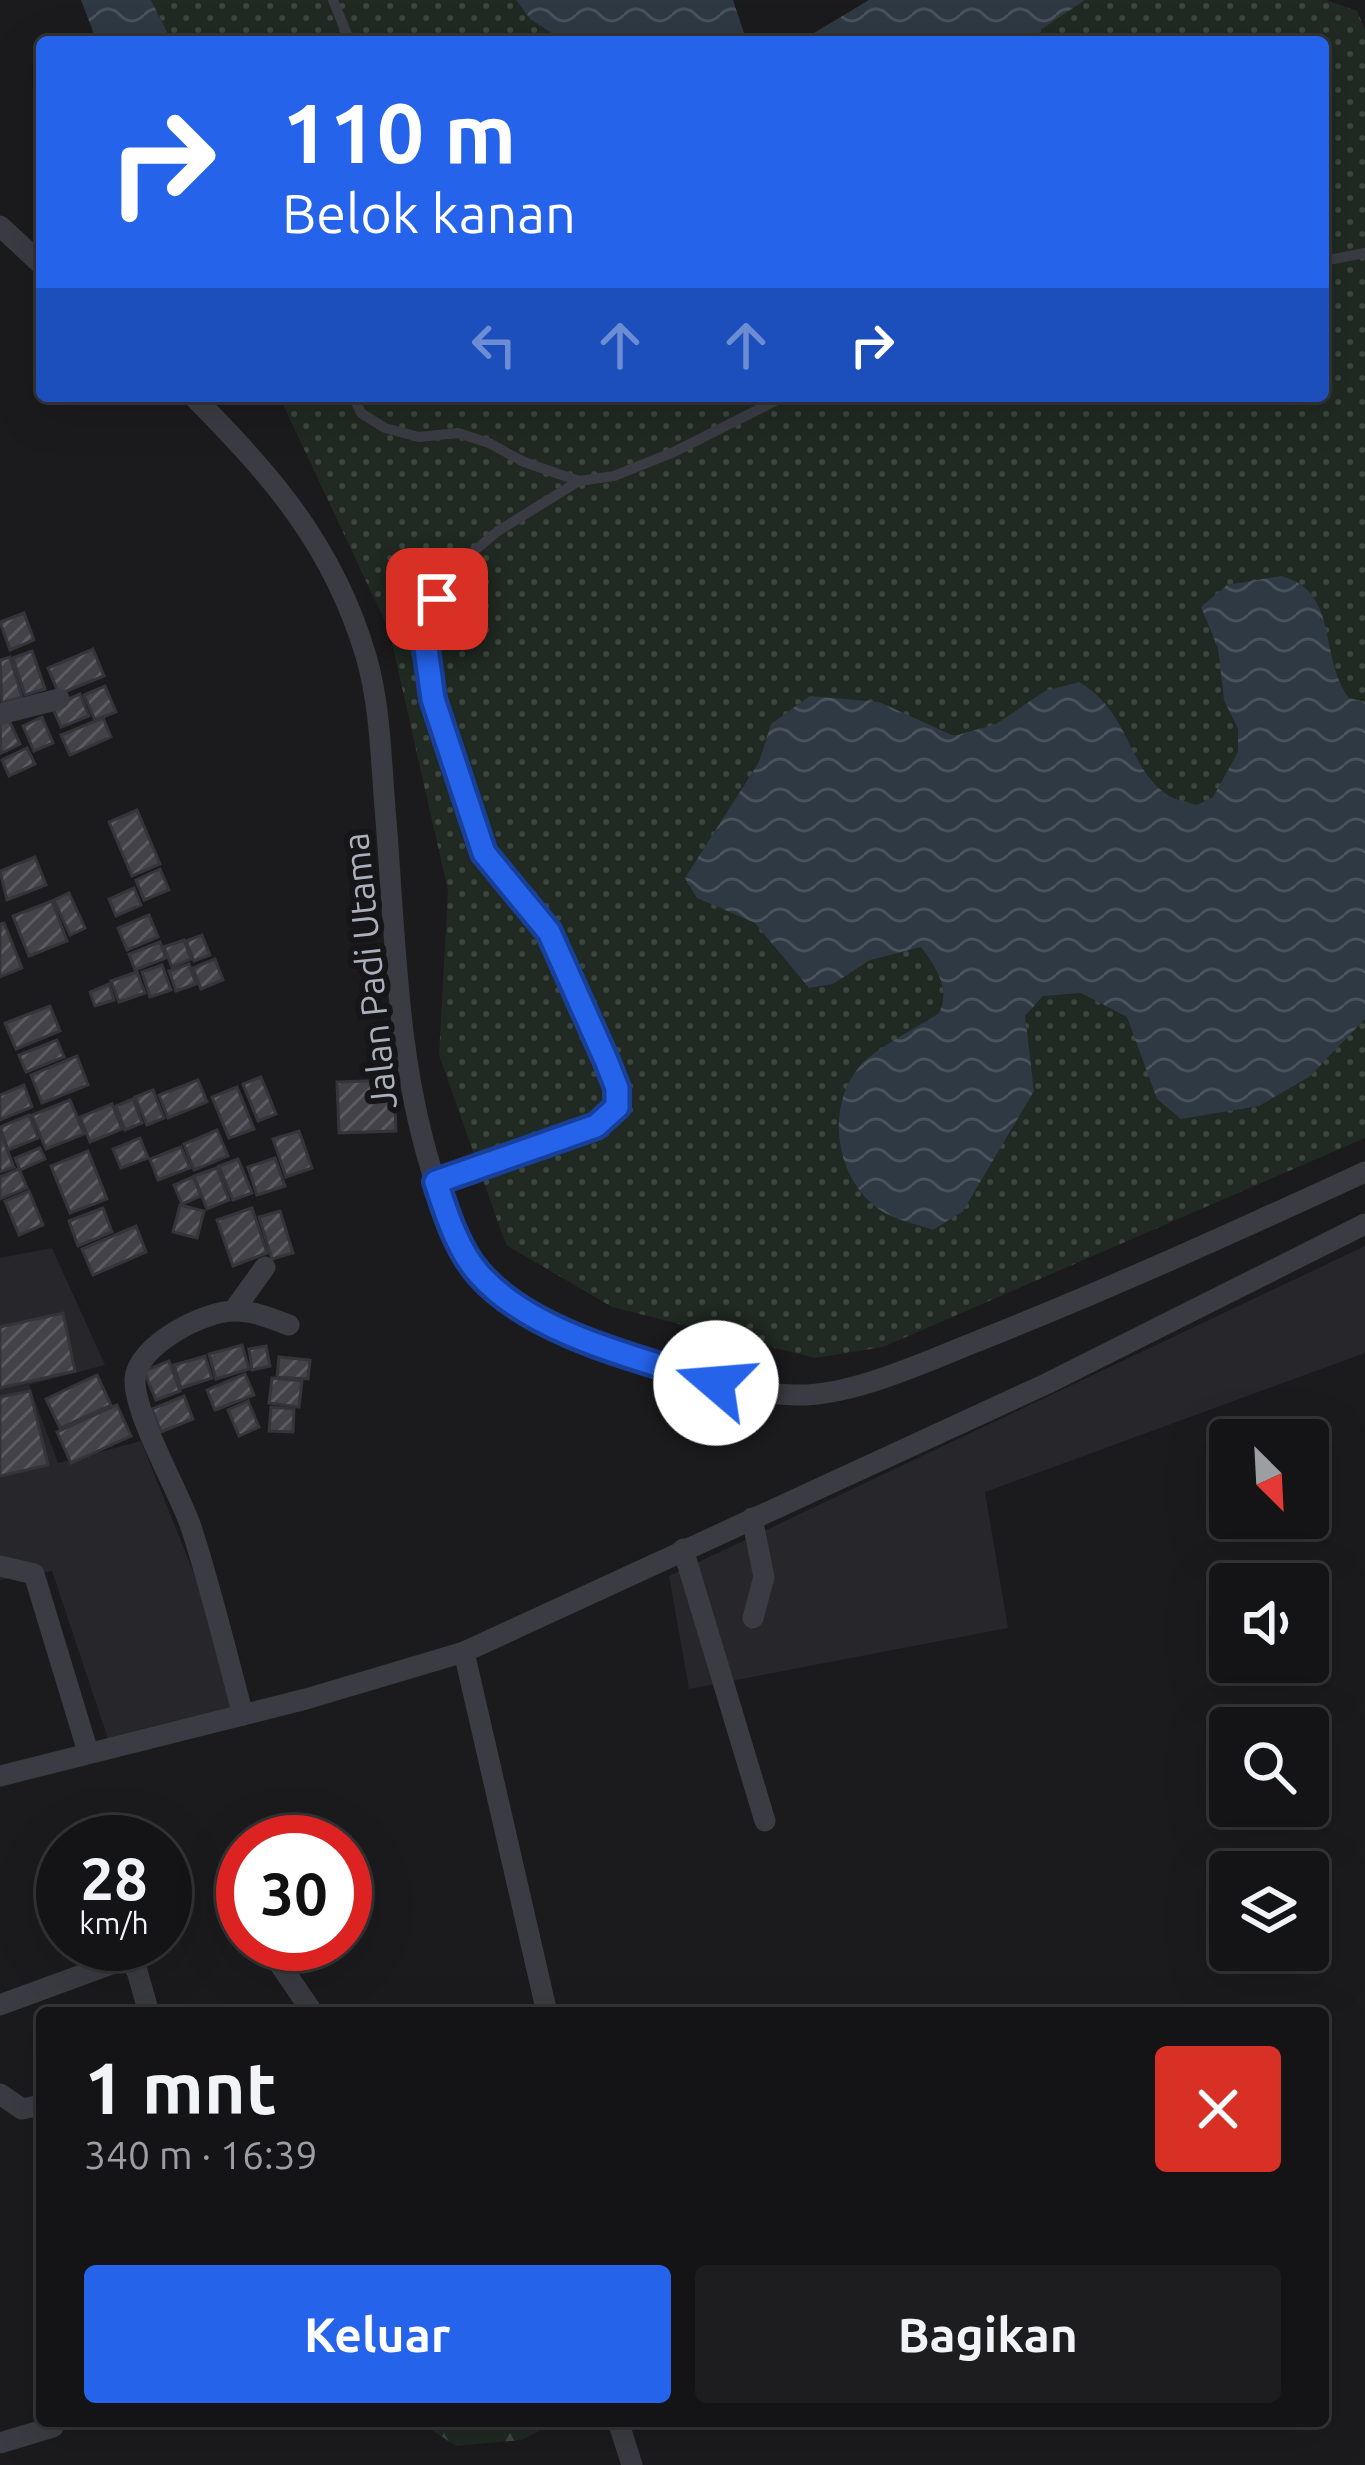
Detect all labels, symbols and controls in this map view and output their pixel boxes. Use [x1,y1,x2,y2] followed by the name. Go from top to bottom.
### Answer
[84,84,240,240] icon: right
[282,85,516,179] text: 110 m
[282,183,576,243] text: Belok kanan
[461,312,527,378] icon: left
[587,312,653,378] icon: ahead
[713,312,779,378] icon: ahead
[839,312,905,378] icon: right
[386,548,488,650] pin
[404,566,470,632] icon: arrive
[334,831,404,1111] street label: Jalan Padi Utama
[653,1320,779,1446] position arrow
[1209,1419,1329,1539] north arrow
[1209,1419,1329,1971] map controls
[1209,1563,1329,1683] button: sound
[1209,1707,1329,1827] button: search
[216,1815,372,1971] speed limit sign: 30
[80,1844,148,1911] text: 28
[1209,1851,1329,1971] button: layers
[79,1906,149,1940] text: km/h
[1155,2046,1281,2172] button: close
[84,2047,277,2128] text: 1 mnt
[84,2133,318,2176] text: 340 m · 16:39
[84,2265,671,2403] button: Keluar
[695,2265,1281,2403] button: Bagikan

